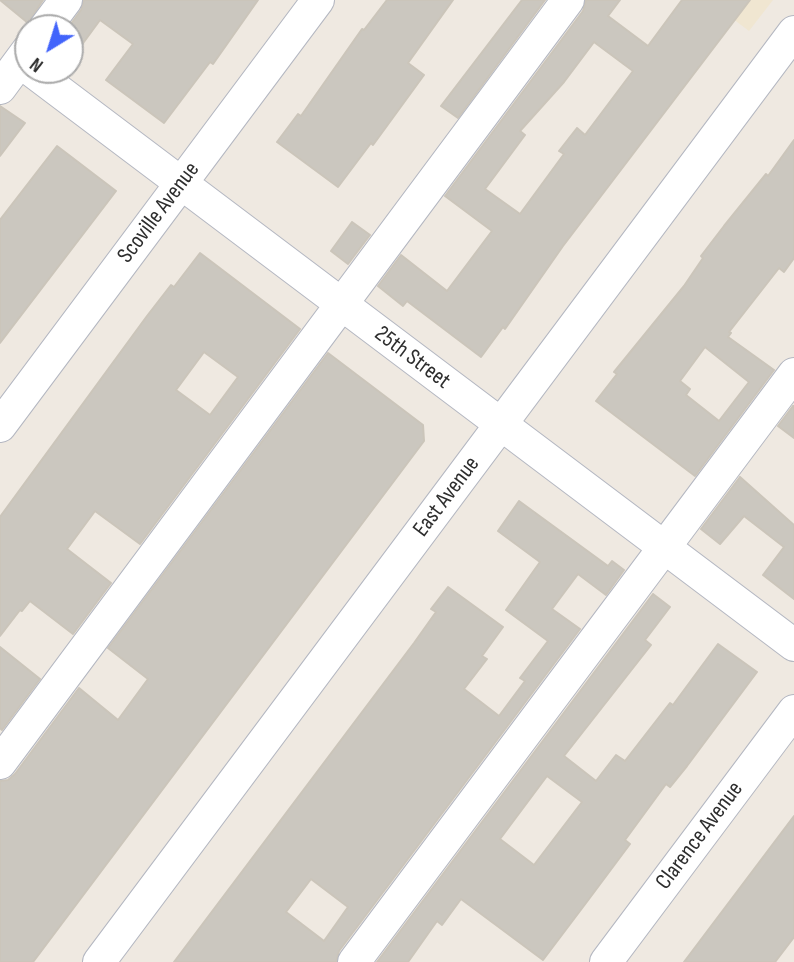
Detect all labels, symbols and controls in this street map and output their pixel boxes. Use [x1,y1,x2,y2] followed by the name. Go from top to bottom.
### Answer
[14,14,84,84] north arrow
[26,52,48,77] text: N
[112,157,206,269] street label: Scoville Avenue
[369,321,455,395] street label: 25th Street
[408,451,486,543] street label: East Avenue
[651,777,749,895] street label: Clarence Avenue

